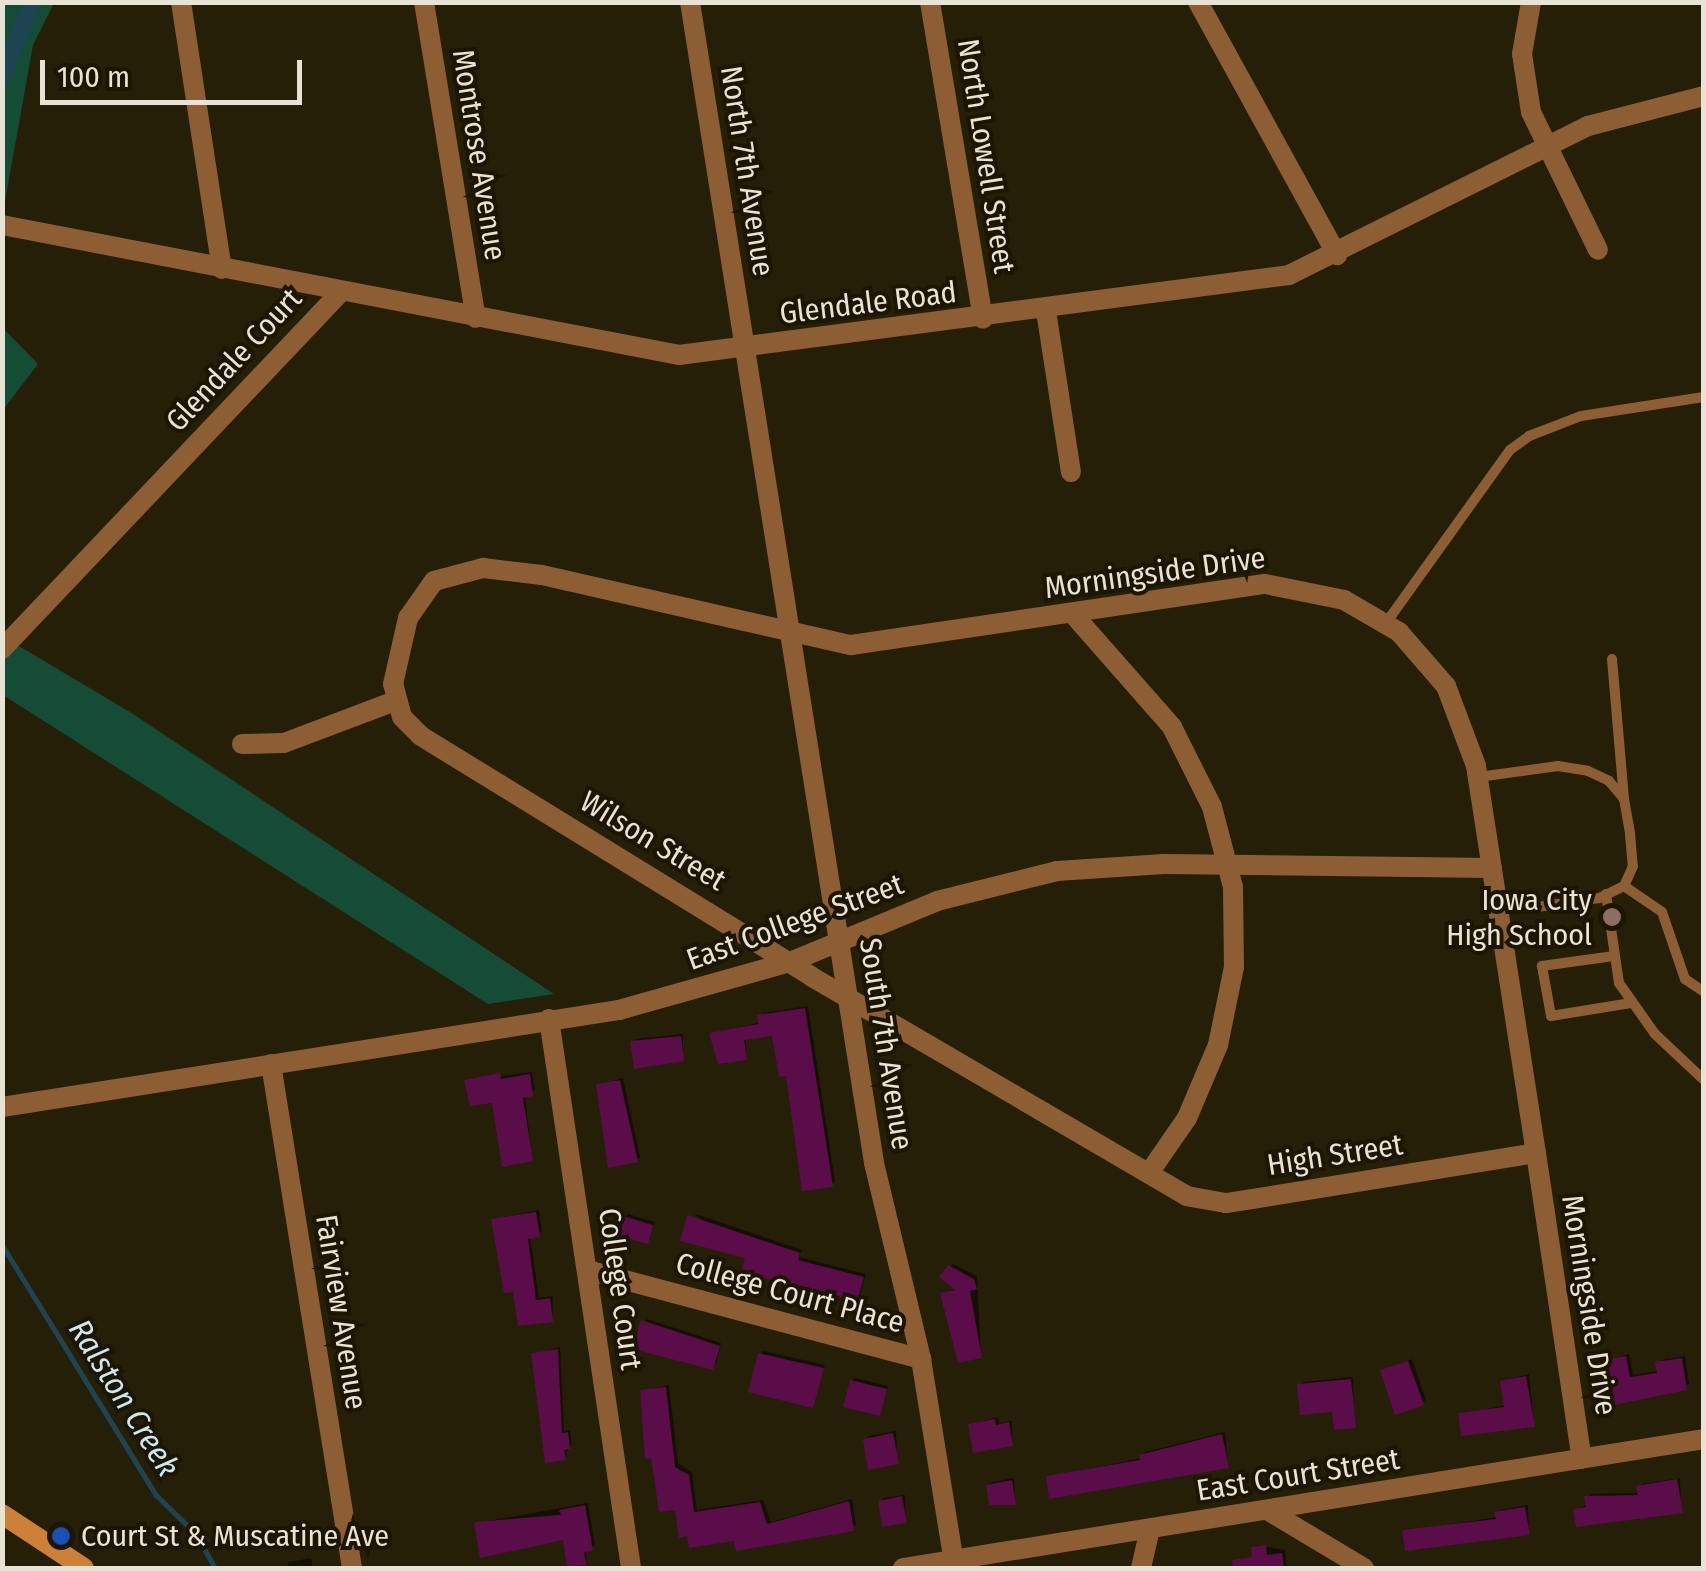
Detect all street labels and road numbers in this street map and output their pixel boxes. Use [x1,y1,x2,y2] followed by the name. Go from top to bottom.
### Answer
[950,36,1022,276] street label: North Lowell Street
[445,47,513,263] street label: Montrose Avenue
[713,63,781,279] street label: North 7th Avenue
[778,274,958,332] street label: Glendale Road
[159,281,309,439] street label: Glendale Court
[1042,540,1268,606] street label: Morningside Drive
[574,784,732,898] street label: Wilson Street
[682,866,908,978] street label: East College Street
[851,936,921,1152] street label: South 7th Avenue
[1265,1127,1405,1183] street label: High Street
[1554,1192,1624,1418] street label: Morningside Drive
[591,1206,649,1372] street label: College Court
[308,1212,374,1412] street label: Fairview Avenue
[672,1245,908,1341] street label: College Court Place
[1194,1441,1402,1509] street label: East Court Street

